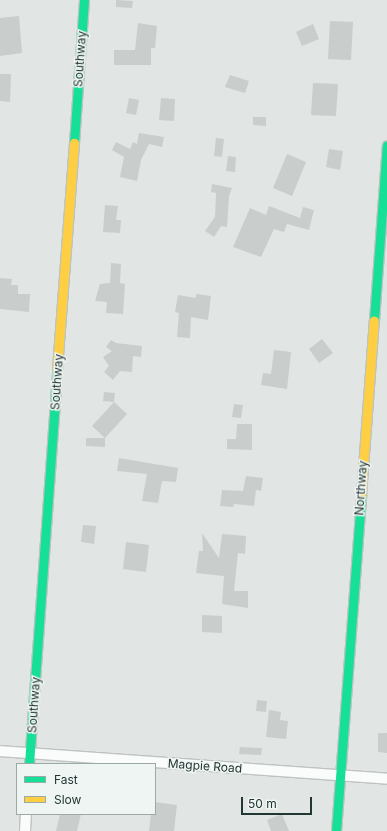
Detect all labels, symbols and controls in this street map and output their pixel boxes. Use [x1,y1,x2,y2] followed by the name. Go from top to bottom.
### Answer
[71,30,89,88] street label: Southway
[48,353,66,411] street label: Southway
[352,460,370,516] street label: Northway
[25,676,43,734] street label: Southway
[167,756,243,776] street label: Magpie Road
[16,763,156,815] legend
[54,772,78,787] text: Fast
[243,789,314,815] scale bar
[54,792,81,807] text: Slow
[248,796,277,811] text: 50 m

